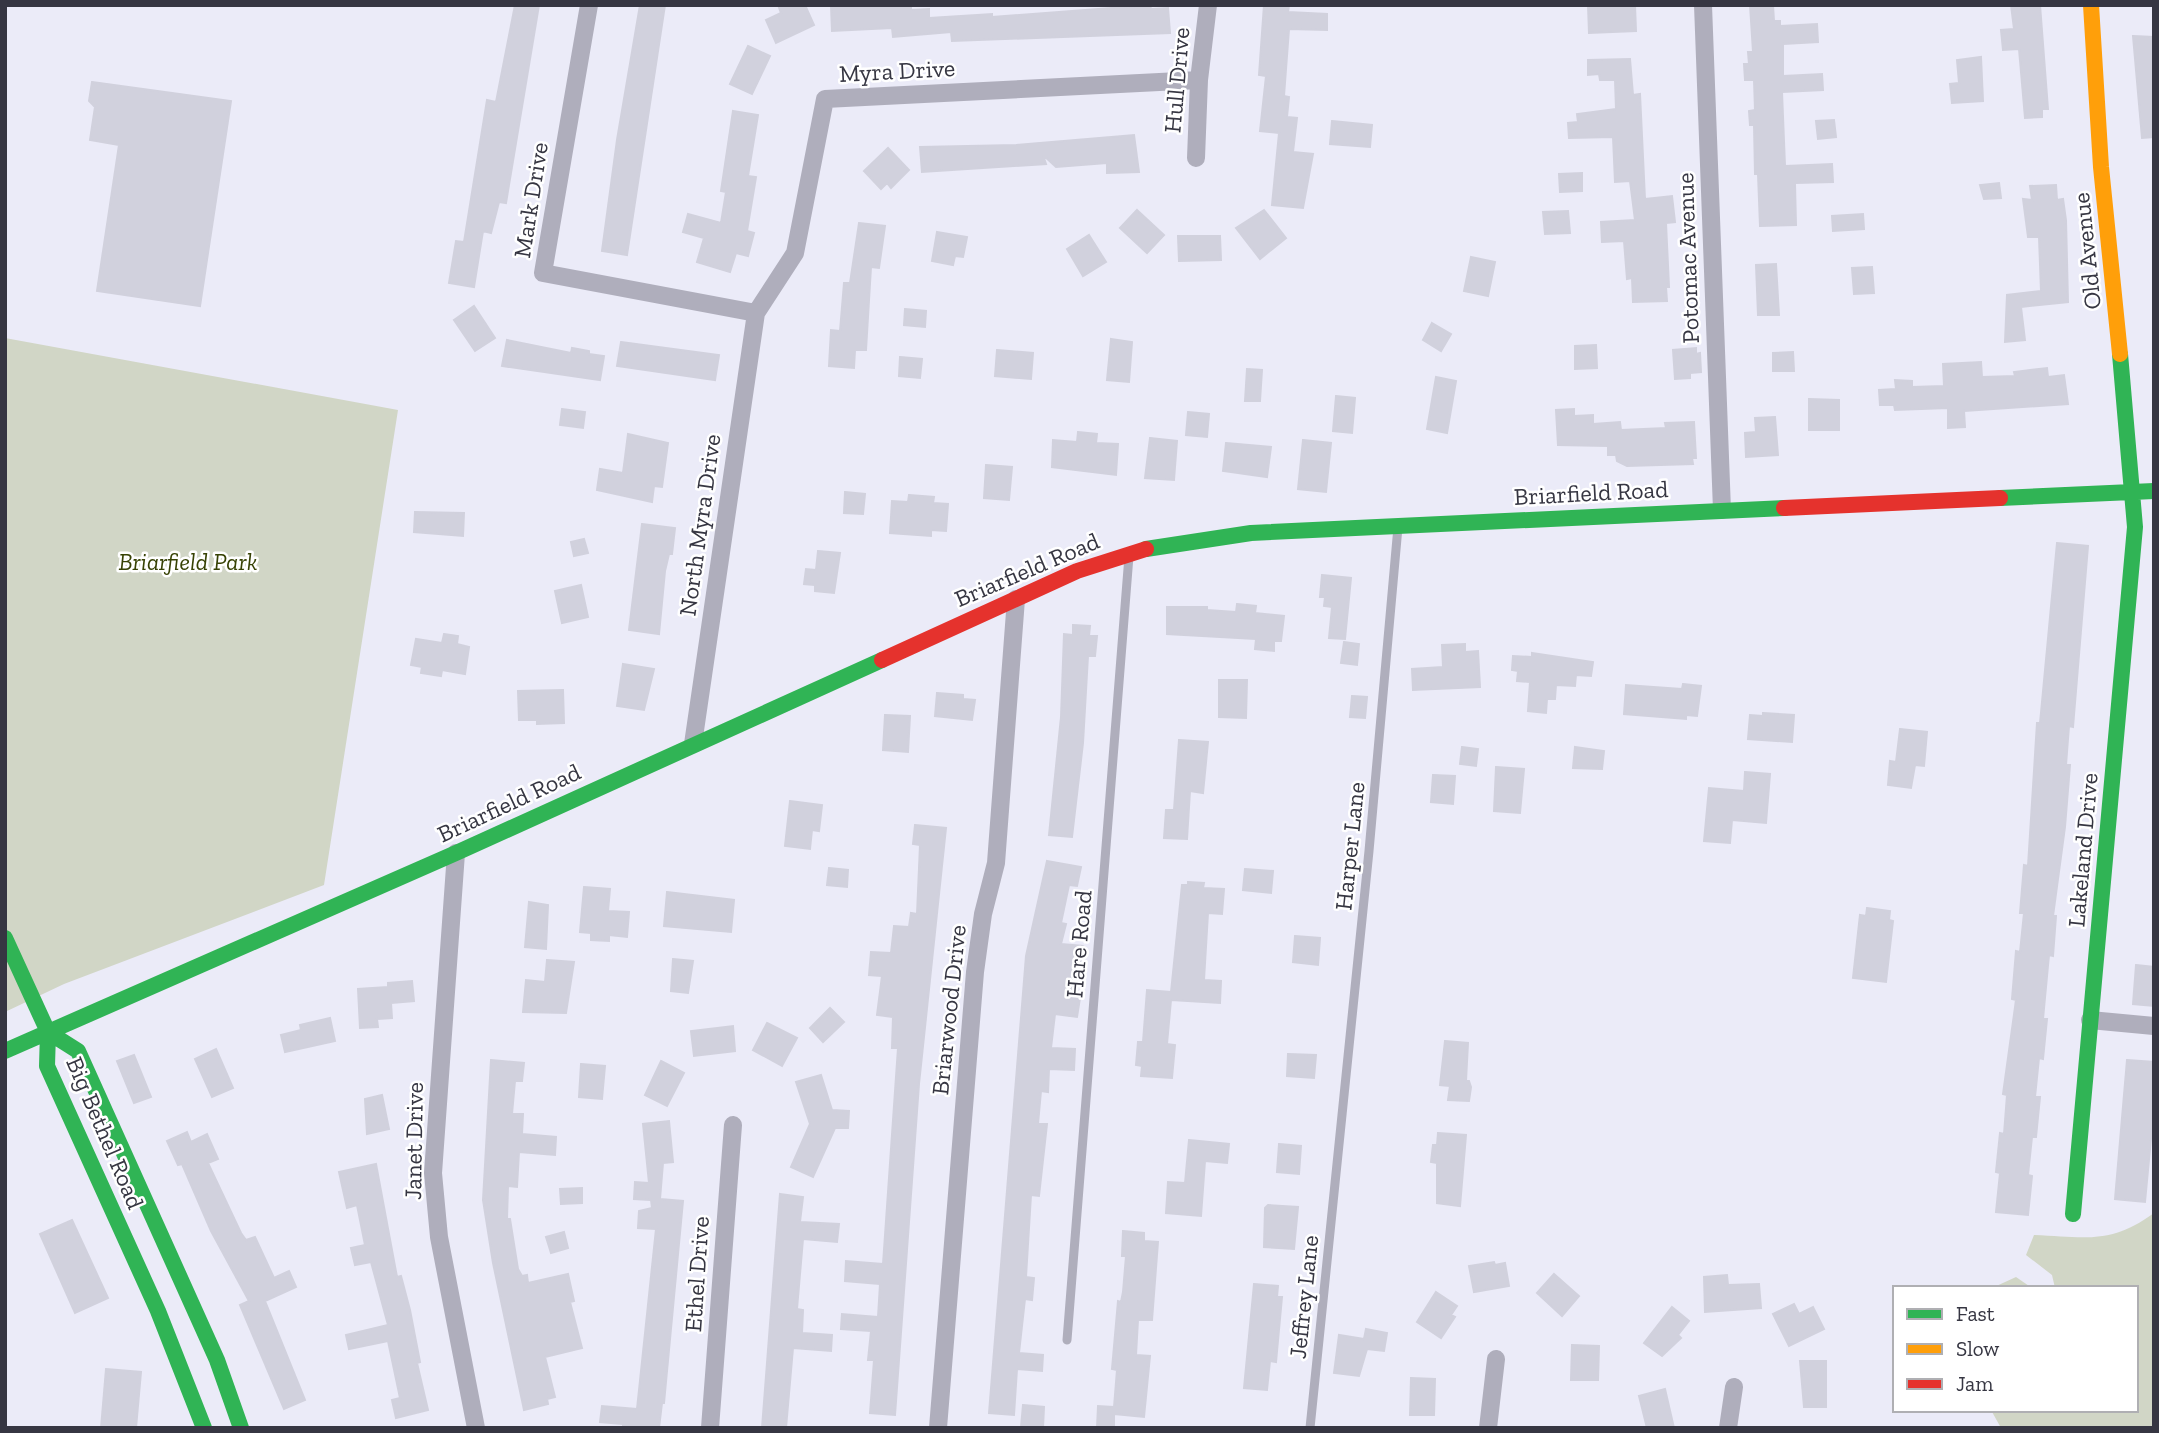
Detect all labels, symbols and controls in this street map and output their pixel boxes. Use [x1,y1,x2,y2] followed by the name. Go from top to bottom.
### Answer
[1157,26,1196,134] street label: Hull Drive
[838,53,956,88] street label: Myra Drive
[507,140,554,260] street label: Mark Drive
[1670,172,1705,344] street label: Potomac Avenue
[2066,191,2107,311] street label: Old Avenue
[672,432,727,618] street label: North Myra Drive
[1513,474,1669,511] street label: Briarfield Road
[950,526,1104,613] street label: Briarfield Road
[119,547,258,576] park label: Briarfield Park
[433,757,585,848] street label: Briarfield Road
[2061,772,2104,928] street label: Lakeland Drive
[1328,780,1371,912] street label: Harper Lane
[1059,889,1098,999] street label: Hare Road
[925,923,972,1096] street label: Briarwood Drive
[60,1052,151,1213] street label: Big Bethel Road
[398,1082,429,1200] street label: Janet Drive
[678,1215,715,1333] street label: Ethel Drive
[1283,1234,1324,1360] street label: Jeffrey Lane
[1893,1286,2138,1412] legend
[1956,1301,1995,1326] text: Fast
[1956,1336,1999,1361] text: Slow
[1956,1371,1993,1396] text: Jam

